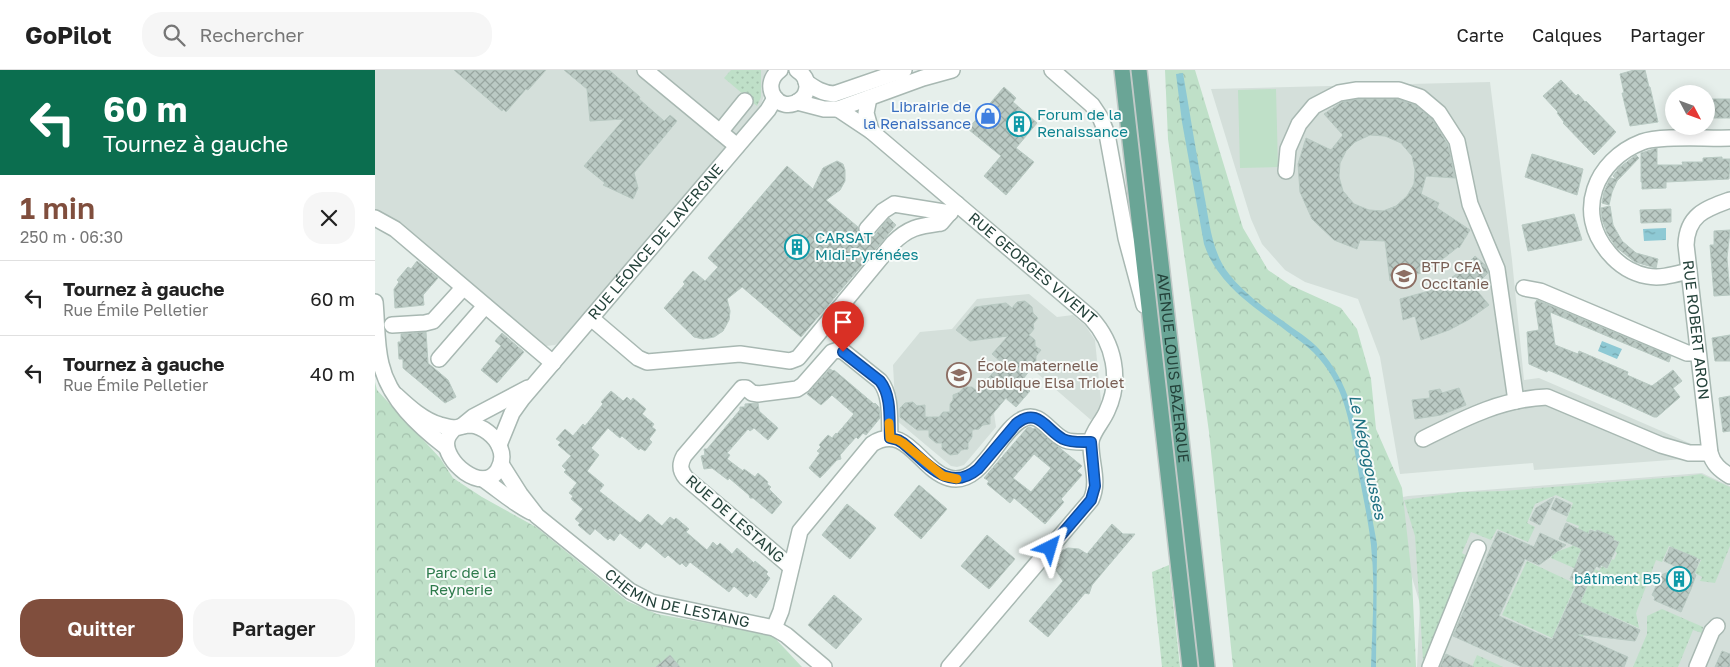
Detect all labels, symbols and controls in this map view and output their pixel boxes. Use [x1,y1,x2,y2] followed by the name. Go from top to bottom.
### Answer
[142,12,492,57] search box
[25,20,112,49] text: GoPilot
[160,21,188,49] icon: search
[200,23,304,46] text: Rechercher
[1457,24,1504,46] text: Carte
[1532,24,1602,46] text: Calques
[1630,24,1705,46] text: Partager
[1665,85,1715,135] north arrow
[1665,85,1715,135] map controls
[103,88,187,130] text: 60 m
[20,90,85,155] icon: left
[863,97,971,132] place label: Librairie de la Renaissance
[975,103,1001,129] shop icon: Librairie de la Renaissance
[1037,105,1128,140] place label: Forum de la Renaissance
[1006,111,1032,137] building icon: Forum de la Renaissance
[103,130,288,157] text: Tournez à gauche
[584,160,726,323] street label: RUE LÉONCE DE LAVERGNE
[20,190,95,226] text: 1 min
[303,192,355,244] button: close
[965,208,1101,327] street label: RUE GEORGES VIVENT
[20,227,123,247] text: 250 m · 06:30
[815,228,918,263] place label: CARSAT Midi-Pyrénées
[784,234,810,260] building icon: CARSAT Midi-Pyrénées
[1421,257,1489,292] place label: BTP CFA Occitanie
[1680,259,1714,401] street label: RUE ROBERT ARON
[1391,263,1417,289] school or university icon: BTP CFA Occitanie
[1154,272,1194,464] street label: AVENUE LOUIS BAZERQUE
[63,277,224,300] text: Tournez à gauche
[20,284,48,312] icon: left
[310,287,355,310] text: 60 m
[63,300,208,320] text: Rue Émile Pelletier
[822,301,864,352] pin
[829,308,857,336] icon: arrive
[63,352,224,375] text: Tournez à gauche
[977,356,1124,391] place label: École maternelle publique Elsa Triolet
[20,359,48,387] icon: left
[310,362,355,385] text: 40 m
[946,362,972,388] school or university icon: École maternelle publique Elsa Triolet
[63,375,208,395] text: Rue Émile Pelletier
[1345,393,1391,523] water label: Le Négogousses
[683,471,789,566] street label: RUE DE LESTANG
[1023,521,1075,573] position arrow
[426,563,496,598] park label: Parc de la Reynerie
[602,564,752,631] street label: CHEMIN DE LESTANG
[1666,566,1692,592] building icon: bâtiment B5
[1574,569,1661,587] place label: bâtiment B5
[20,599,183,657] button: Quitter
[193,599,355,657] button: Partager

